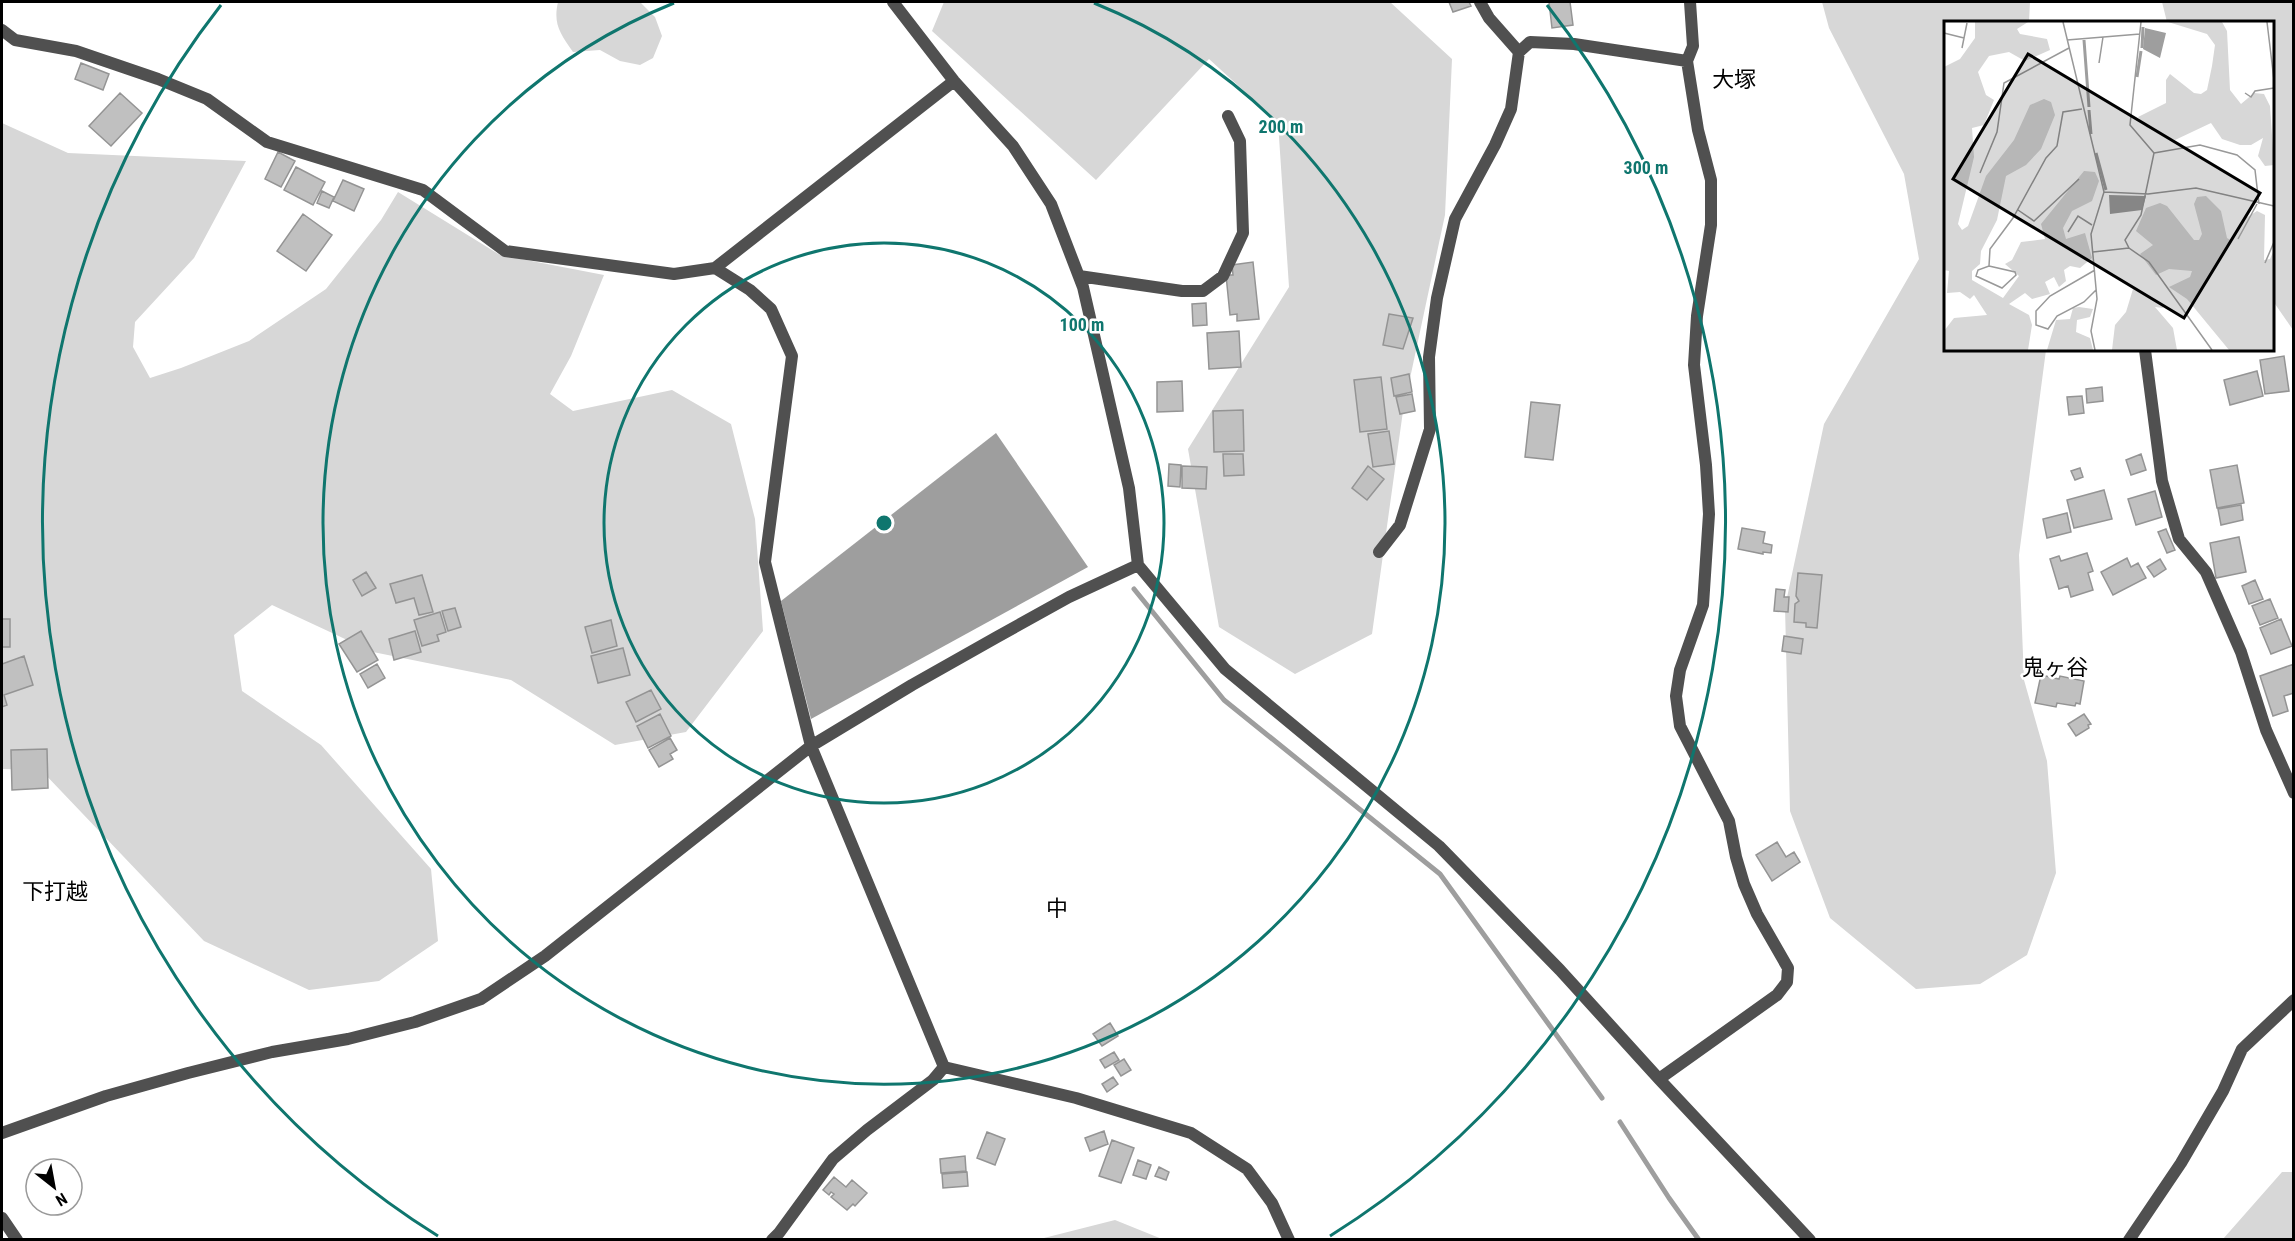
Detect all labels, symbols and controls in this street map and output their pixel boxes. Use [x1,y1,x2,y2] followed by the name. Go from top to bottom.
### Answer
[1944,21,2274,351] inset map
[1712,67,1756,92] district label: 大塚
[1259,116,1303,137] text: 200 m
[1624,157,1668,178] text: 300 m
[1060,314,1104,335] text: 100 m
[874,513,894,533] centre of rings
[2022,655,2088,680] district label: 鬼ヶ谷
[22,879,88,904] district label: 下打越
[1046,896,1068,921] district label: 中
[24,1157,84,1217] north arrow
[52,1189,71,1210] text: N

